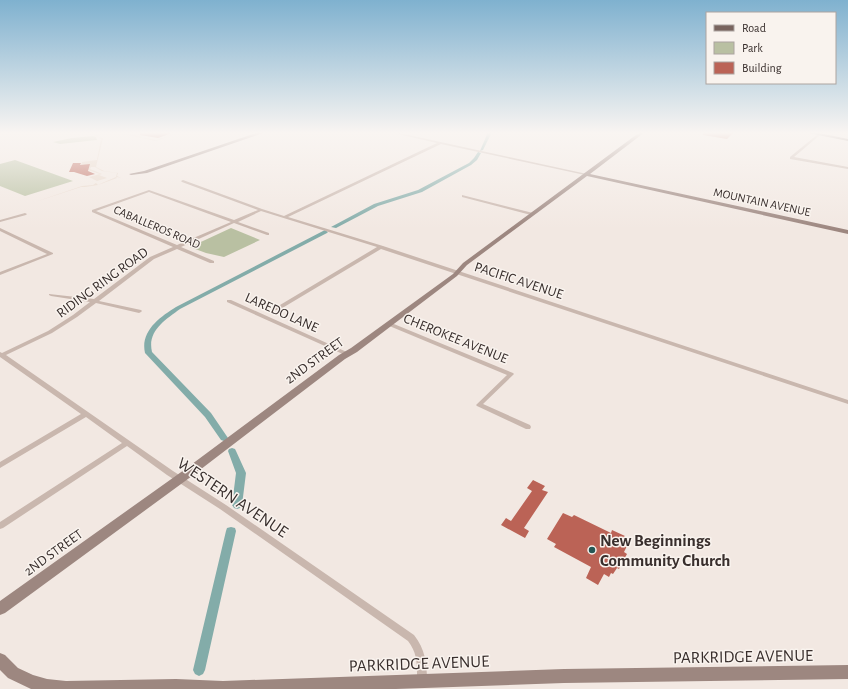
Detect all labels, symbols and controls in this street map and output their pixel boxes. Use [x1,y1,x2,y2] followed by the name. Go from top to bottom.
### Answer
[706,12,836,84] legend
[742,22,766,34] text: Road
[742,42,763,54] text: Park
[742,62,782,74] text: Building
[712,186,812,218] street label: MOUNTAIN AVENUE
[112,203,202,251] street label: CABALLEROS ROAD
[54,245,151,321] street label: RIDING RING ROAD
[473,260,565,302] street label: PACIFIC AVENUE
[243,290,321,335] street label: LAREDO LANE
[402,312,510,366] street label: CHEROKEE AVENUE
[283,335,347,387] street label: 2ND STREET
[174,454,291,541] street label: WESTERN AVENUE
[22,527,86,579] street label: 2ND STREET
[600,532,730,570] place label: New Beginnings Community Church
[587,545,597,555] marker: New Beginnings Community Church
[673,647,813,666] street label: PARKRIDGE AVENUE
[349,653,489,674] street label: PARKRIDGE AVENUE

